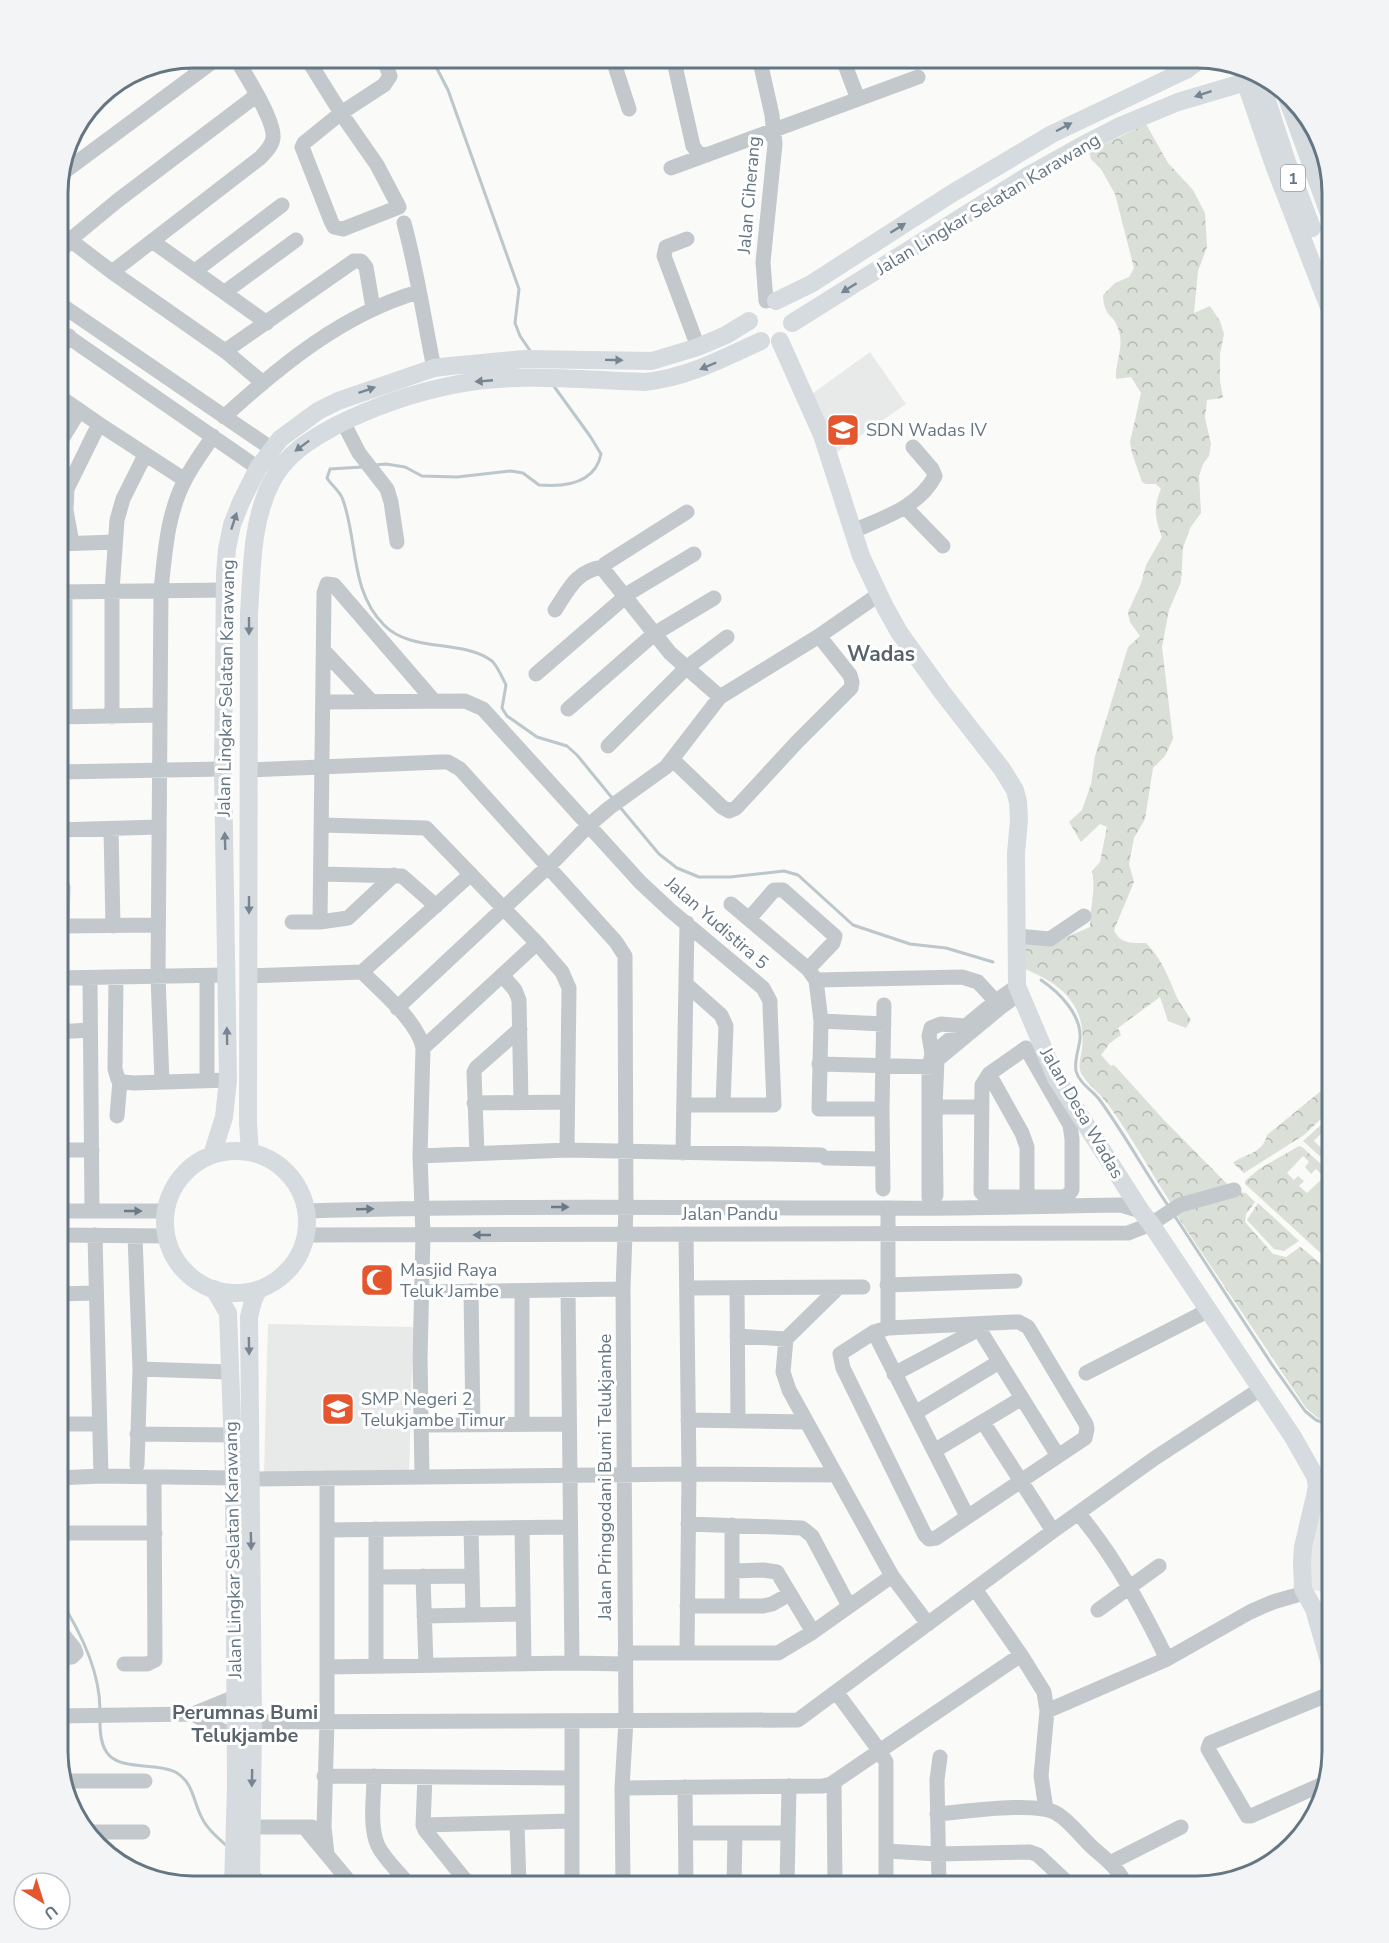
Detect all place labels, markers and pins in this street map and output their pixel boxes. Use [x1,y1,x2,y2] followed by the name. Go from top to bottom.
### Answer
[825,412,861,448] school or university icon: SDN Wadas IV
[866,418,988,442] place label: SDN Wadas IV
[400,1258,499,1303] place label: Masjid Raya Teluk Jambe
[359,1262,395,1298] mosque icon: Masjid Raya Teluk Jambe
[361,1387,506,1432] place label: SMP Negeri 2 Telukjambe Timur
[320,1391,356,1427] school or university icon: SMP Negeri 2 Telukjambe Timur

